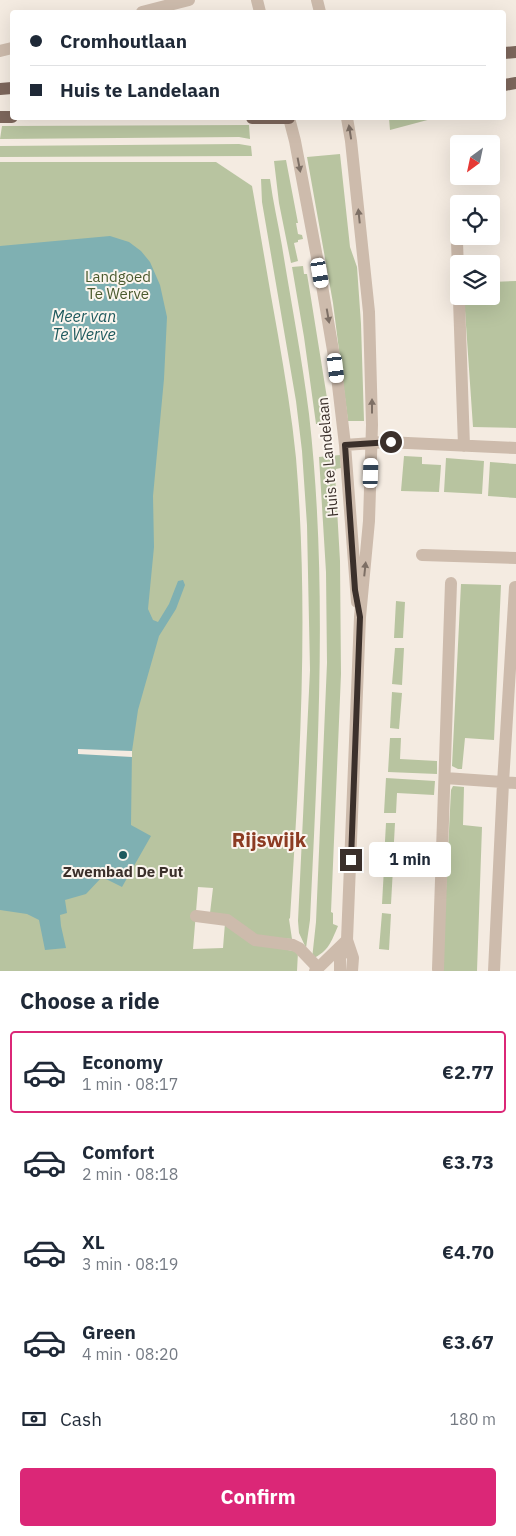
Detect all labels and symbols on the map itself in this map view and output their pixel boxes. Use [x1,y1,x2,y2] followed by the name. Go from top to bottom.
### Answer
[346,124,354,140] one-way arrow
[450,135,500,185] north arrow
[295,157,303,173] one-way arrow
[355,208,363,224] one-way arrow
[310,257,329,289] car
[85,267,151,303] park label: Landgoed Te Werve
[52,306,116,344] water label: Meer van Te Werve
[324,308,332,324] one-way arrow
[326,352,345,384] car
[313,396,342,518] street label: Huis te Landelaan
[368,398,376,414] one-way arrow
[380,431,402,453] route start
[362,458,379,488] car
[361,560,369,576] one-way arrow
[232,826,307,853] district label: Rijswijk
[368,842,451,878] callout: 1 min
[117,849,129,861] marker: Zwembad De Put
[340,849,362,871] route end
[63,862,184,881] place label: Zwembad De Put

